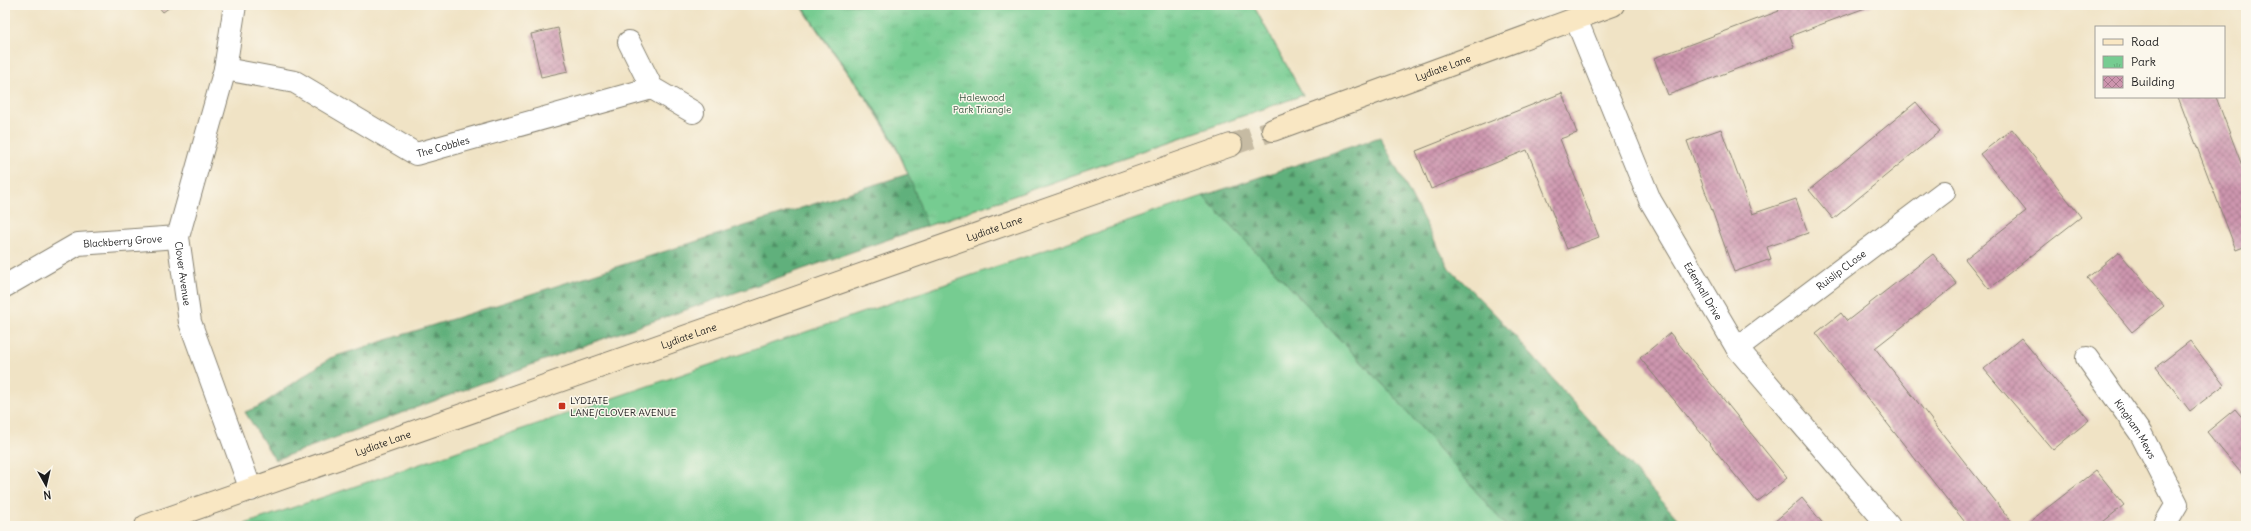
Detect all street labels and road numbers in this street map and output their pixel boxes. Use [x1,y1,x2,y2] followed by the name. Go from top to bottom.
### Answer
[1413,52,1473,84] street label: Lydiate Lane
[415,133,471,160] street label: The Cobbles
[965,213,1024,244] street label: Lydiate Lane
[83,232,163,251] street label: Blackberry Grove
[172,241,194,306] street label: Clover Avenue
[1814,247,1869,293] street label: Ruislip CLose
[1681,260,1725,322] street label: Edenhall Drive
[659,320,718,352] street label: Lydiate Lane
[2111,397,2159,462] street label: Kingham Mews
[353,428,413,459] street label: Lydiate Lane

